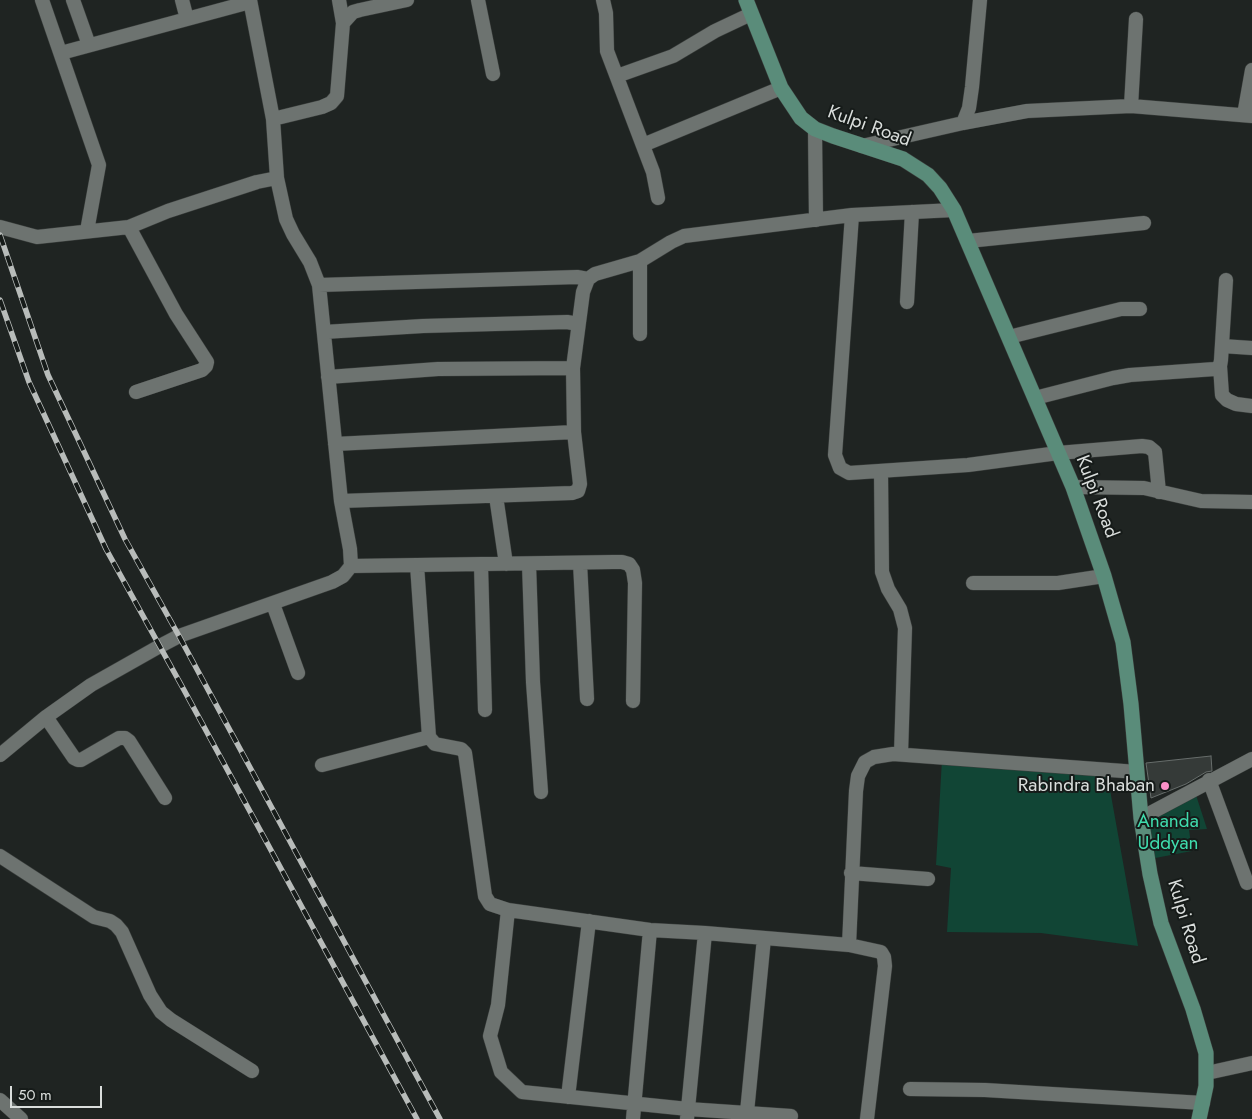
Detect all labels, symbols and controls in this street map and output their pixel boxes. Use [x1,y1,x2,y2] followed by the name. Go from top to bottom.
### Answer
[824,101,914,153] street label: Kulpi Road
[1070,452,1122,542] street label: Kulpi Road
[1018,775,1155,797] place label: Rabindra Bhaban
[1159,780,1171,792] marker: Rabindra Bhaban
[1137,811,1199,855] park label: Ananda Uddyan
[1161,877,1209,967] street label: Kulpi Road
[12,1076,105,1108] scale bar
[18,1084,52,1106] text: 50 m

